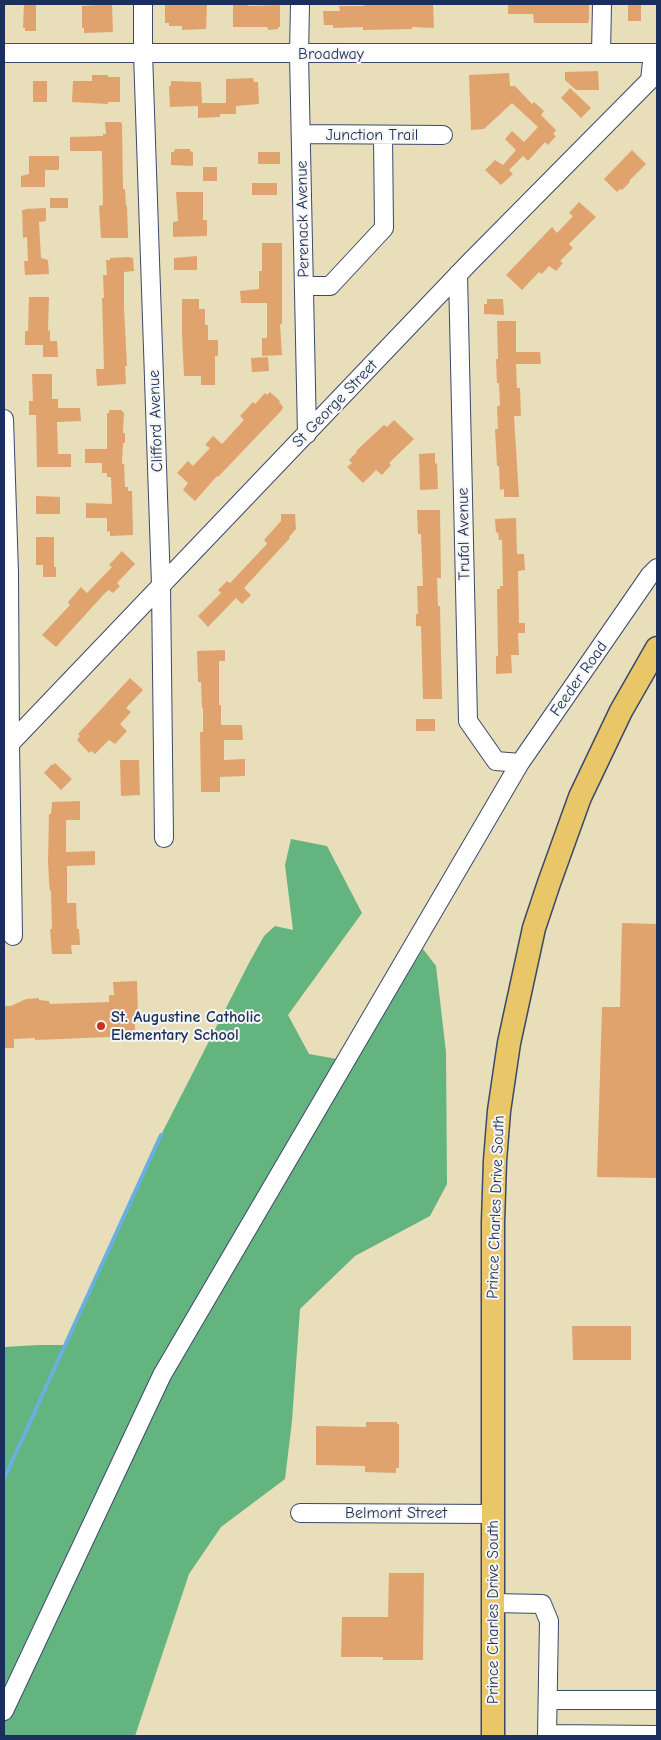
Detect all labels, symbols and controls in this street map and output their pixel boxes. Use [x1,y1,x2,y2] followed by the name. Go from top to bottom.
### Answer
[298,44,364,64] street label: Broadway
[326,125,418,145] street label: Junction Trail
[292,160,314,278] street label: Perenack Avenue
[288,356,382,452] street label: St George Street
[145,369,167,473] street label: Clifford Avenue
[454,487,474,581] street label: Trufal Avenue
[546,638,612,720] street label: Feeder Road
[111,1007,261,1045] place label: St. Augustine Catholic Elementary School
[95,1020,107,1032] marker: St. Augustine Catholic Elementary School
[483,1115,509,1299] street label: Prince Charles Drive South
[345,1503,447,1523] street label: Belmont Street
[483,1520,503,1704] street label: Prince Charles Drive South

